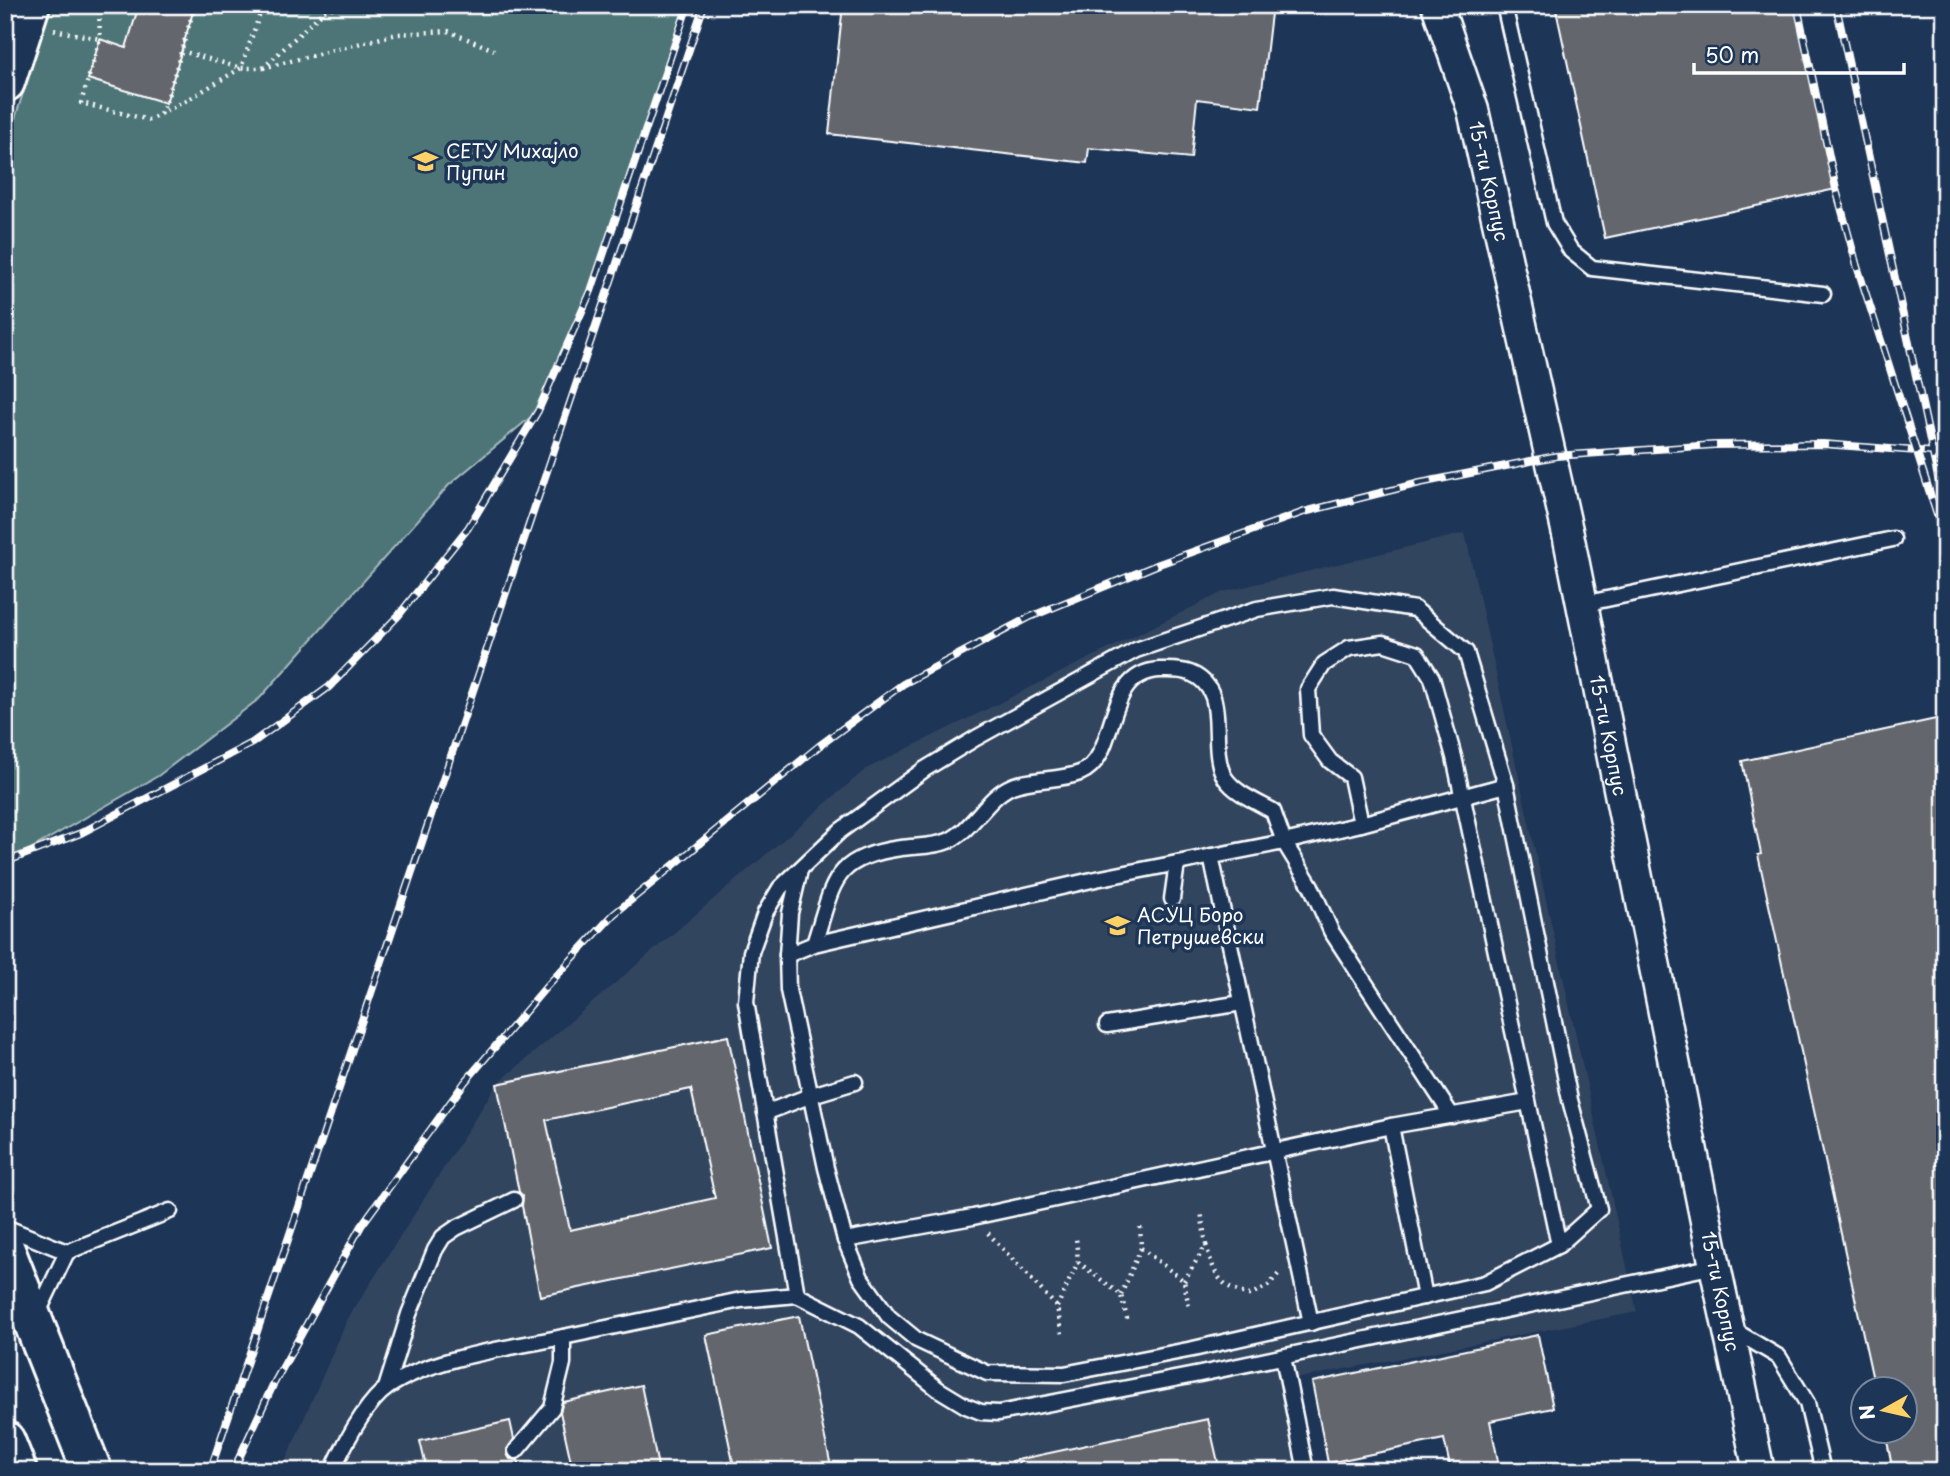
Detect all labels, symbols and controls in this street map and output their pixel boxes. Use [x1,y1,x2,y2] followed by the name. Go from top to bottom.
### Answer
[1694,32,1904,76] scale bar
[1705,38,1759,70] text: 50 m
[1463,118,1517,244] street label: 15-ти Корпус
[446,136,579,186] place label: СЕТУ Михајло Пупин
[412,148,440,176] school or university icon: СЕТУ Михајло Пупин
[1584,673,1635,798] street label: 15-ти Корпус
[1137,900,1264,950] place label: АСУЦ Боро Петрушевски
[1103,912,1131,940] school or university icon: АСУЦ Боро Петрушевски
[1695,1228,1748,1354] street label: 15-ти Корпус
[1848,1374,1918,1444] north arrow
[1851,1403,1881,1422] text: N

